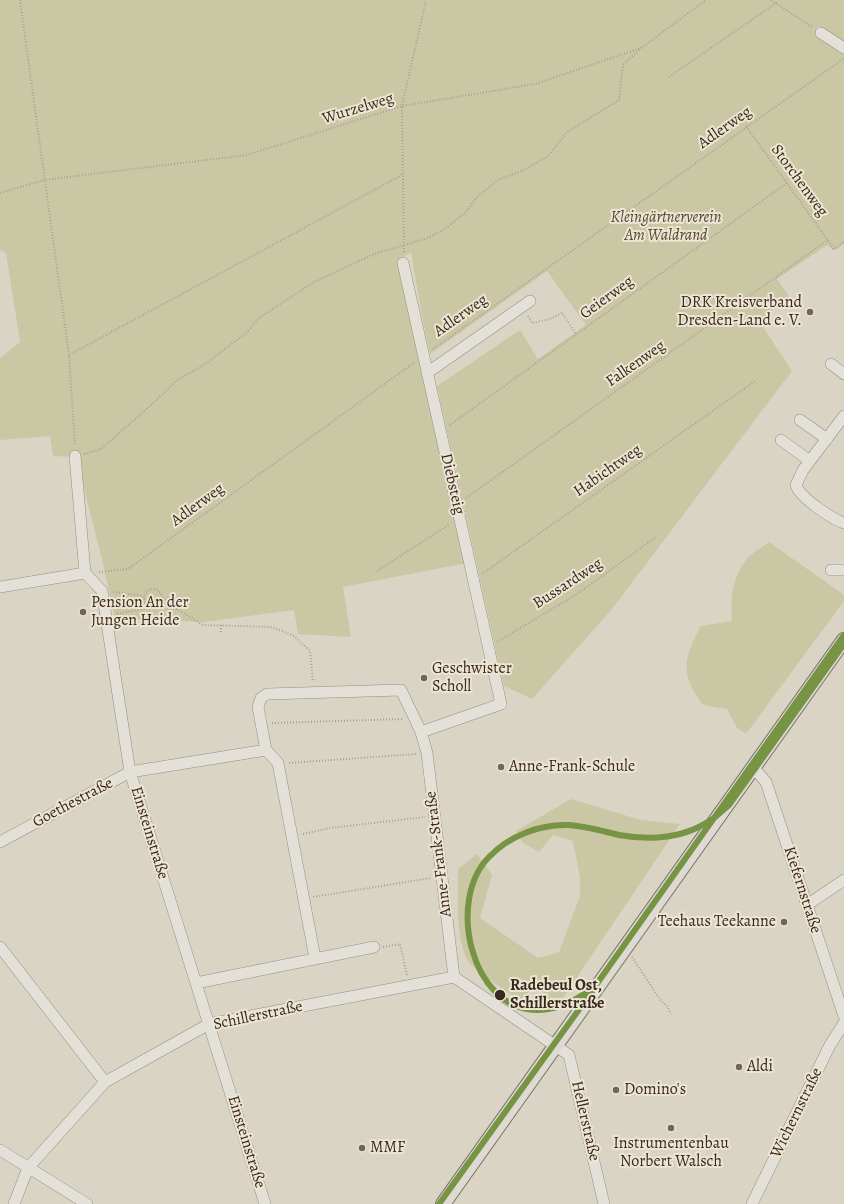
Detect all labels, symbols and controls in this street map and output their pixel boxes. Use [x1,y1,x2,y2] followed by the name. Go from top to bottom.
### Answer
[320,89,396,129] street label: Wurzelweg
[694,103,756,153] street label: Adlerweg
[766,141,832,221] street label: Storchenweg
[610,208,722,246] park label: Kleingärtnerverein Am Waldrand
[576,272,638,324] street label: Geierweg
[430,291,492,341] street label: Adlerweg
[677,293,802,331] place label: DRK Kreisverband Dresden-Land e. V.
[805,307,815,317] marker: DRK Kreisverband Dresden-Land e. V.
[603,337,669,391] street label: Falkenweg
[570,441,646,501] street label: Habichtweg
[436,451,468,517] street label: Diebsteig
[168,479,228,531] street label: Adlerweg
[530,554,606,614] street label: Bussardweg
[91,593,189,631] place label: Pension An der Jungen Heide
[78,607,88,617] marker: Pension An der Jungen Heide
[432,659,512,697] place label: Geschwister Scholl
[419,673,429,683] marker: Geschwister Scholl
[509,757,635,777] place label: Anne-Frank-Schule
[496,762,506,772] marker: Anne-Frank-Schule
[30,774,116,832] street label: Goethestraße
[126,784,172,882] street label: Einsteinstraße
[422,790,456,918] street label: Anne-Frank-Straße
[779,844,825,936] street label: Kiefernstraße
[658,912,776,932] place label: Teehaus Teekanne
[779,917,789,927] marker: Teehaus Teekanne
[510,976,605,1014] place label: Radebeul Ost, Schillerstraße
[493,988,507,1002] marker: Radebeul Ost, Schillerstraße
[212,997,304,1035] street label: Schillerstraße
[747,1057,773,1077] place label: Aldi
[734,1062,744,1072] marker: Aldi
[767,1065,827,1161] street label: Wichernstraße
[566,1079,604,1163] street label: Hellerstraße
[624,1080,686,1100] place label: Domino's
[611,1085,621,1095] marker: Domino's
[223,1093,269,1191] street label: Einsteinstraße
[666,1123,676,1133] marker: Instrumentenbau Norbert Walsch
[613,1134,729,1172] place label: Instrumentenbau Norbert Walsch
[370,1138,405,1158] place label: MMF
[357,1143,367,1153] marker: MMF

